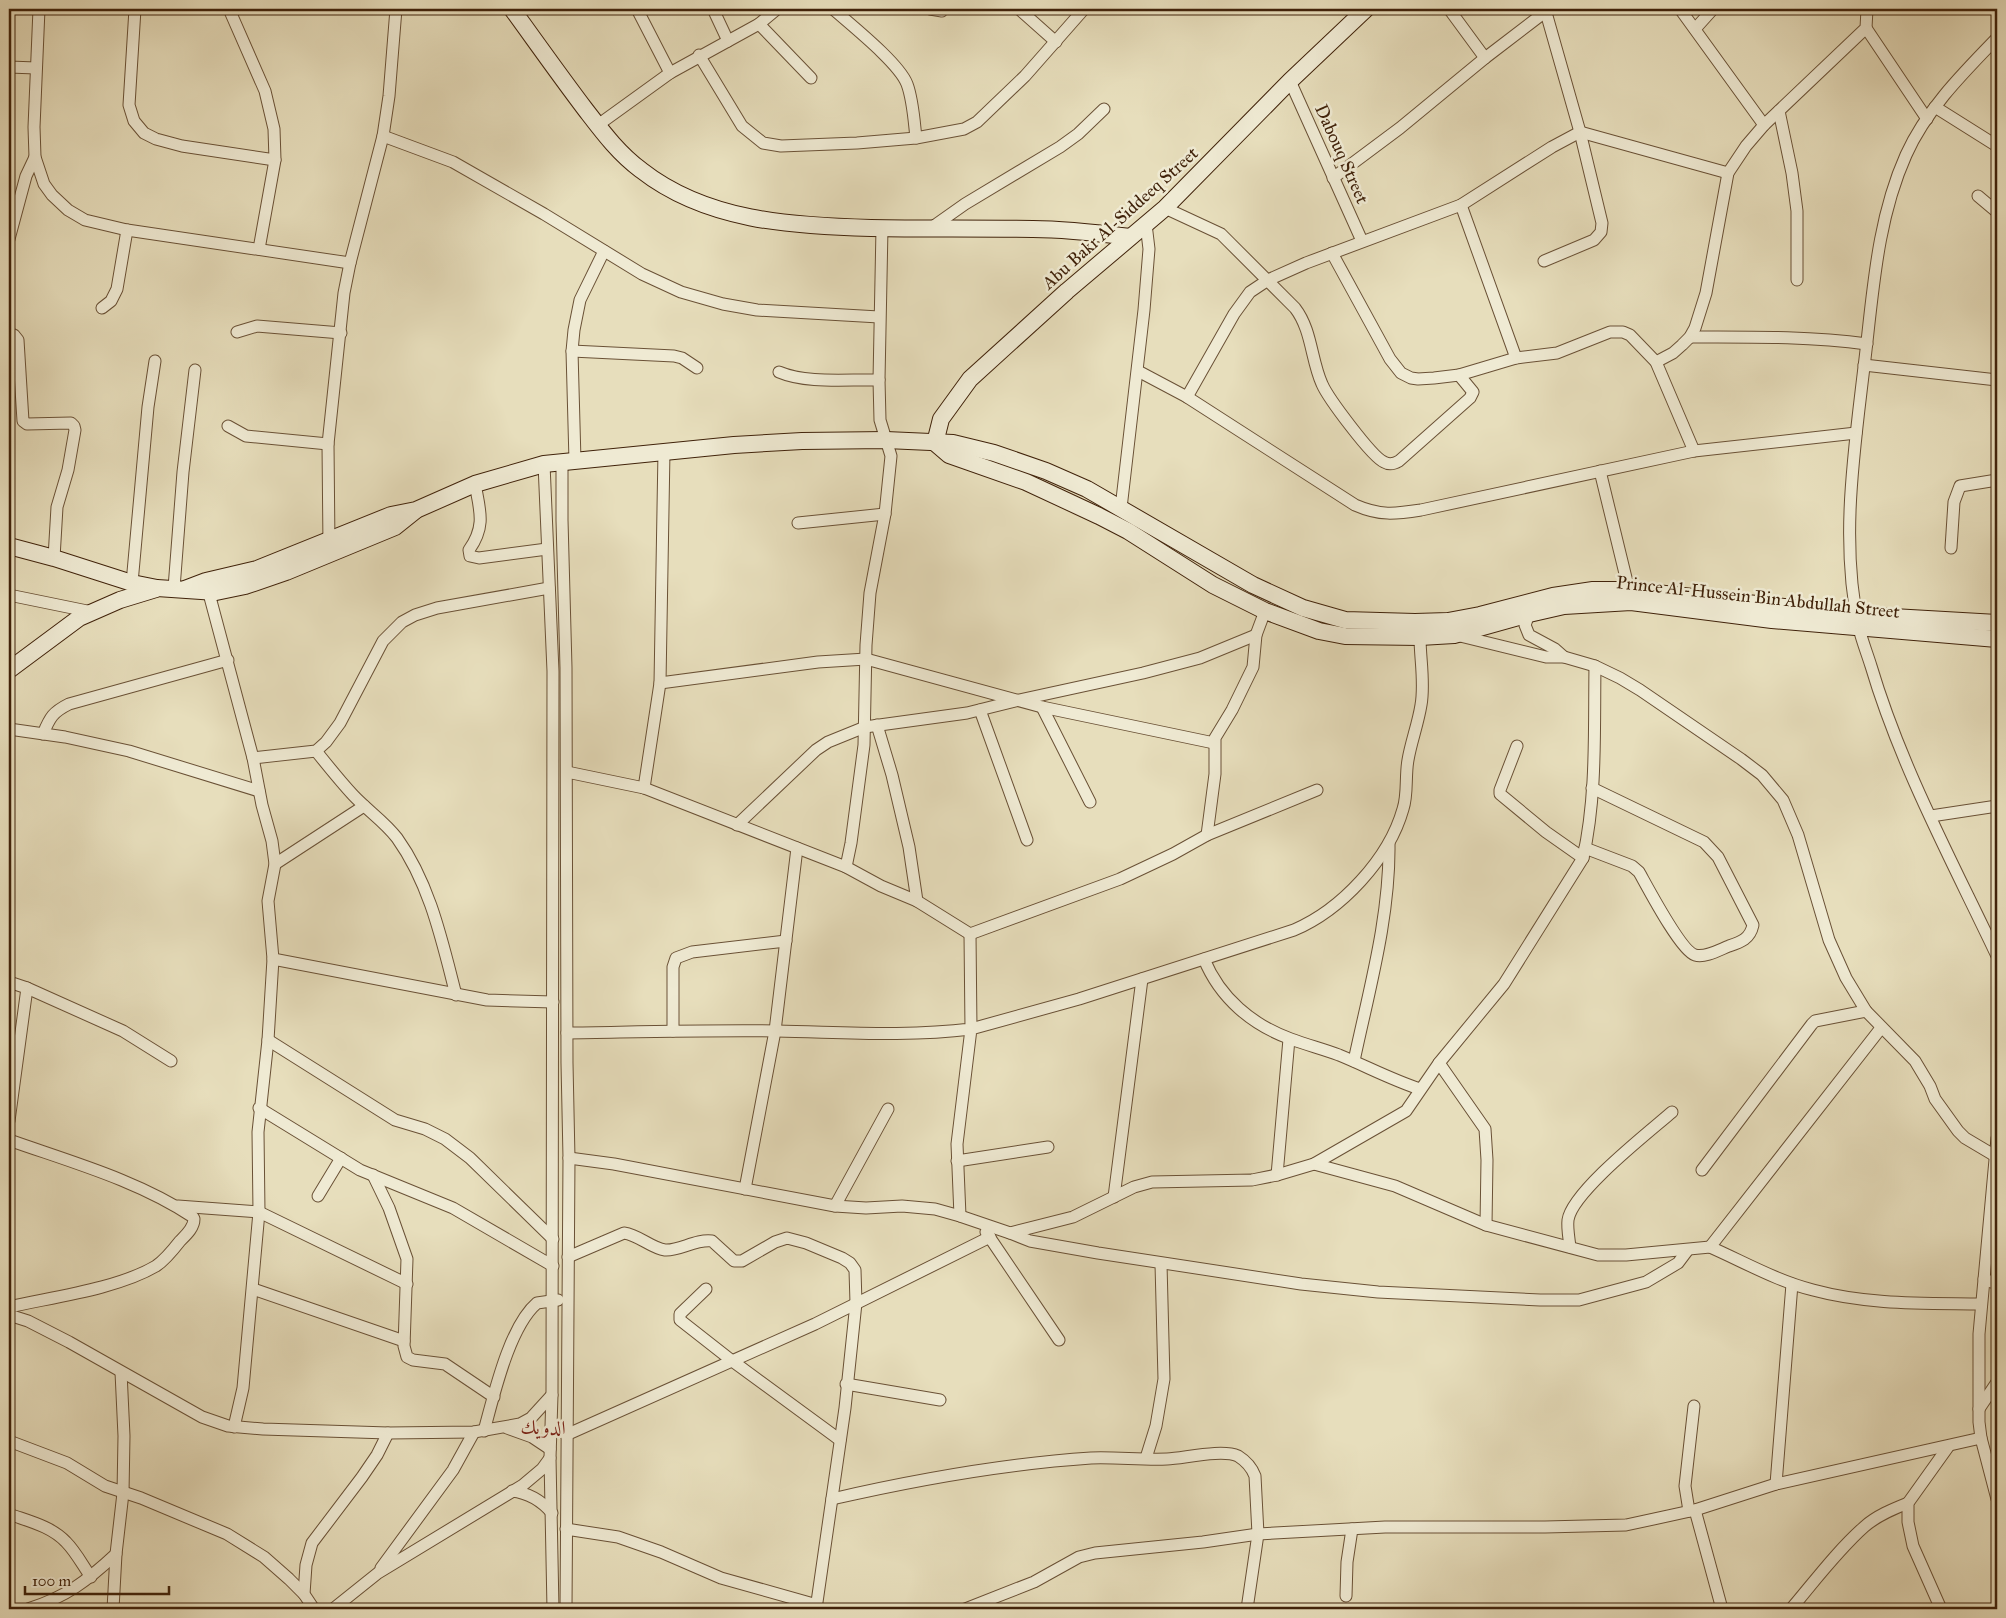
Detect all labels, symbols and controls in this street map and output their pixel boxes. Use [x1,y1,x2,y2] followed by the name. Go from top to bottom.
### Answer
[1309,101,1374,208] street label: Dabouq Street
[1037,142,1204,295] street label: Abu Bakr Al-Siddeeq Street
[1615,571,1901,623] street label: Prince Al-Hussein Bin Abdullah Street
[520,1416,566,1440] district label: الدويك
[25,1563,169,1595] scale bar
[32,1572,72,1590] text: 100 m

